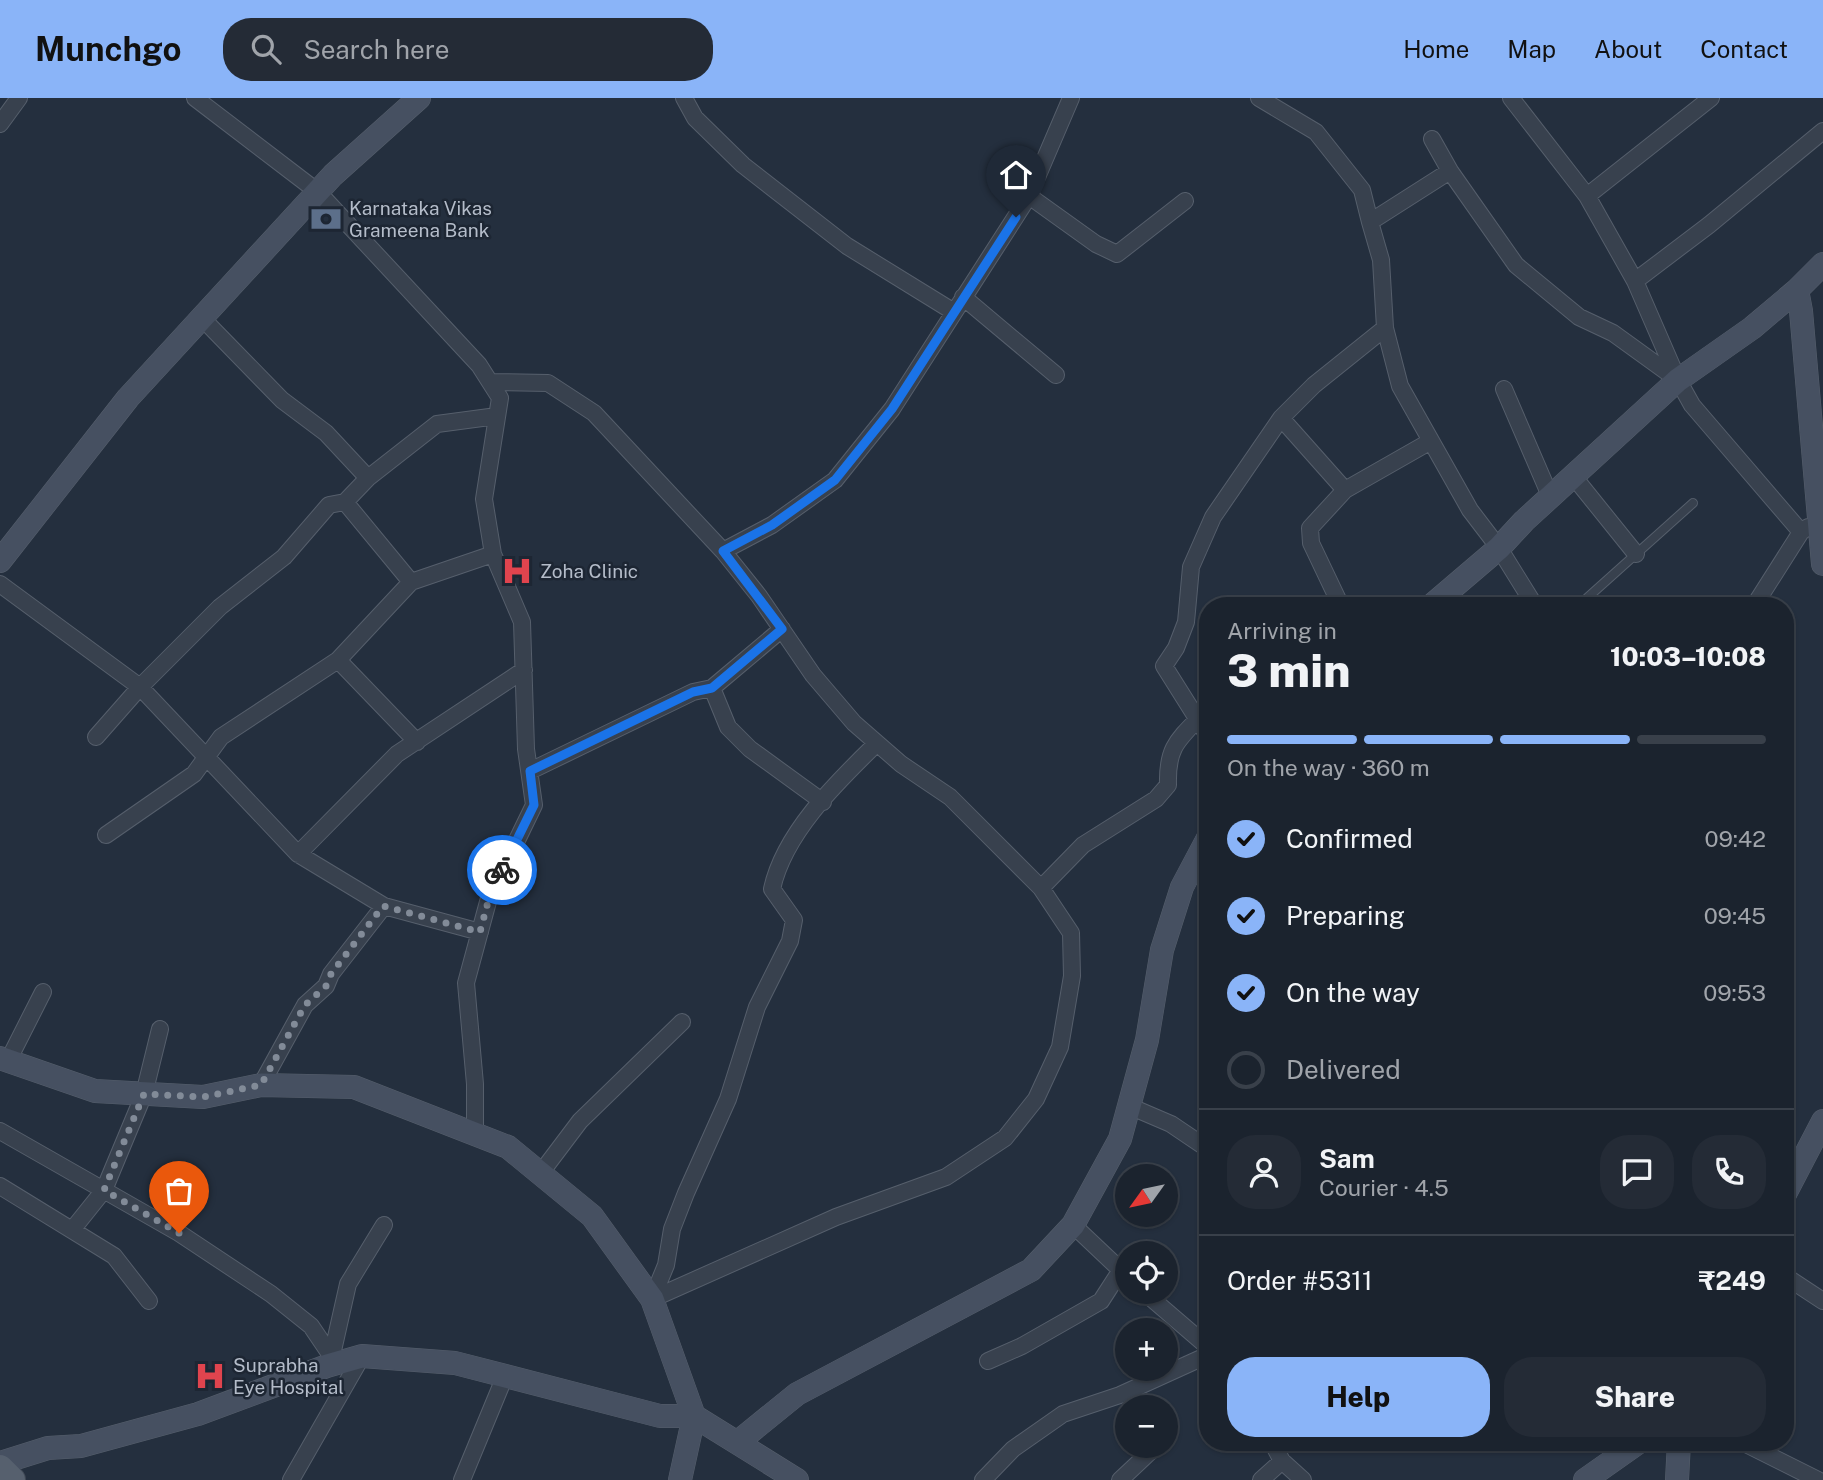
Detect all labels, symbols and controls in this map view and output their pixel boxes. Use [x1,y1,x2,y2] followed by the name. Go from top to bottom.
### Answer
[223,18,713,81] search box
[35,30,181,68] text: Munchgo
[247,30,285,68] icon: search
[303,34,449,65] text: Search here
[1403,35,1469,63] text: Home
[1507,35,1556,63] text: Map
[1594,35,1662,63] text: About
[1700,35,1788,63] text: Contact
[986,145,1046,217] pin
[997,156,1035,194] icon: home
[349,197,492,241] place label: Karnataka Vikas Grameena Bank
[309,202,343,236] bank icon: Karnataka Vikas Grameena Bank
[500,554,534,588] hospital icon: Zoha Clinic
[540,560,638,582] place label: Zoha Clinic
[1227,617,1337,644] text: Arriving in
[1610,641,1766,672] text: 10:03–10:08
[1227,643,1351,697] text: 3 min
[1227,754,1430,781] text: On the way · 360 m
[1227,820,1265,858] icon: check
[1286,823,1413,854] text: Confirmed
[1705,825,1766,852] text: 09:42
[467,835,537,905] courier
[483,851,521,889] icon: bike
[1227,897,1265,935] icon: check
[1286,900,1405,931] text: Preparing
[1704,902,1766,929] text: 09:45
[1227,974,1265,1012] icon: check
[1286,977,1420,1008] text: On the way
[1703,979,1766,1006] text: 09:53
[1286,1054,1401,1085] text: Delivered
[1227,1135,1301,1209] button: person
[1600,1135,1674,1209] button: chat
[1692,1135,1766,1209] button: phone
[1319,1143,1375,1174] text: Sam
[149,1161,209,1233] pin
[1115,1164,1178,1227] north arrow
[1115,1164,1178,1458] map controls
[160,1172,198,1210] icon: bag
[1319,1174,1449,1201] text: Courier · 4.5
[1115,1241,1178,1304] button: locate
[1227,1265,1372,1296] text: Order #5311
[1699,1265,1766,1296] text: ₹249
[1115,1318,1178,1381] button: +
[233,1354,344,1398] place label: Suprabha Eye Hospital
[1227,1357,1490,1437] button: Help
[1504,1357,1766,1437] button: Share
[193,1359,227,1393] hospital icon: Suprabha Eye Hospital
[1115,1395,1178,1458] button: −

